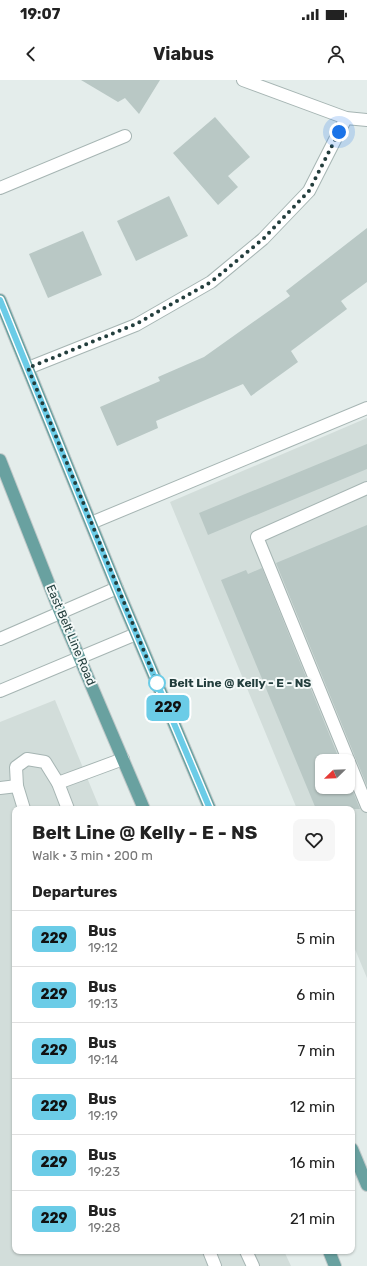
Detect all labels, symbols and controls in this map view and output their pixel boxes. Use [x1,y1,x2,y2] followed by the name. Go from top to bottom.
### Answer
[20,5,60,23] text: 19:07
[20,43,42,65] icon: back
[153,43,214,65] text: Viabus
[325,43,347,65] icon: person
[329,122,349,142] your location
[43,583,99,687] street label: East Belt Line Road
[148,674,166,692] marker: Belt Line @ Kelly - E - NS
[169,676,311,690] place label: Belt Line @ Kelly - E - NS
[145,695,191,721] line badge: 229
[154,699,182,716] text: 229
[315,754,355,794] north arrow
[315,754,355,794] map controls
[293,819,335,861] button: heart
[32,821,257,844] text: Belt Line @ Kelly - E - NS
[32,848,153,863] text: Walk · 3 min · 200 m
[32,883,117,901] text: Departures
[88,922,116,940] text: Bus
[40,930,68,947] text: 229
[296,930,335,948] text: 5 min
[88,940,118,955] text: 19:12
[88,978,116,996] text: Bus
[40,986,68,1003] text: 229
[296,986,335,1004] text: 6 min
[88,996,118,1011] text: 19:13
[88,1034,116,1052] text: Bus
[40,1042,68,1059] text: 229
[298,1042,335,1060] text: 7 min
[88,1052,118,1067] text: 19:14
[88,1090,116,1108] text: Bus
[40,1098,68,1115] text: 229
[290,1098,335,1116] text: 12 min
[88,1108,118,1123] text: 19:19
[88,1146,116,1164] text: Bus
[40,1154,68,1171] text: 229
[290,1154,335,1172] text: 16 min
[88,1164,120,1179] text: 19:23
[88,1202,116,1220] text: Bus
[40,1210,68,1227] text: 229
[290,1210,335,1228] text: 21 min
[88,1220,121,1235] text: 19:28

